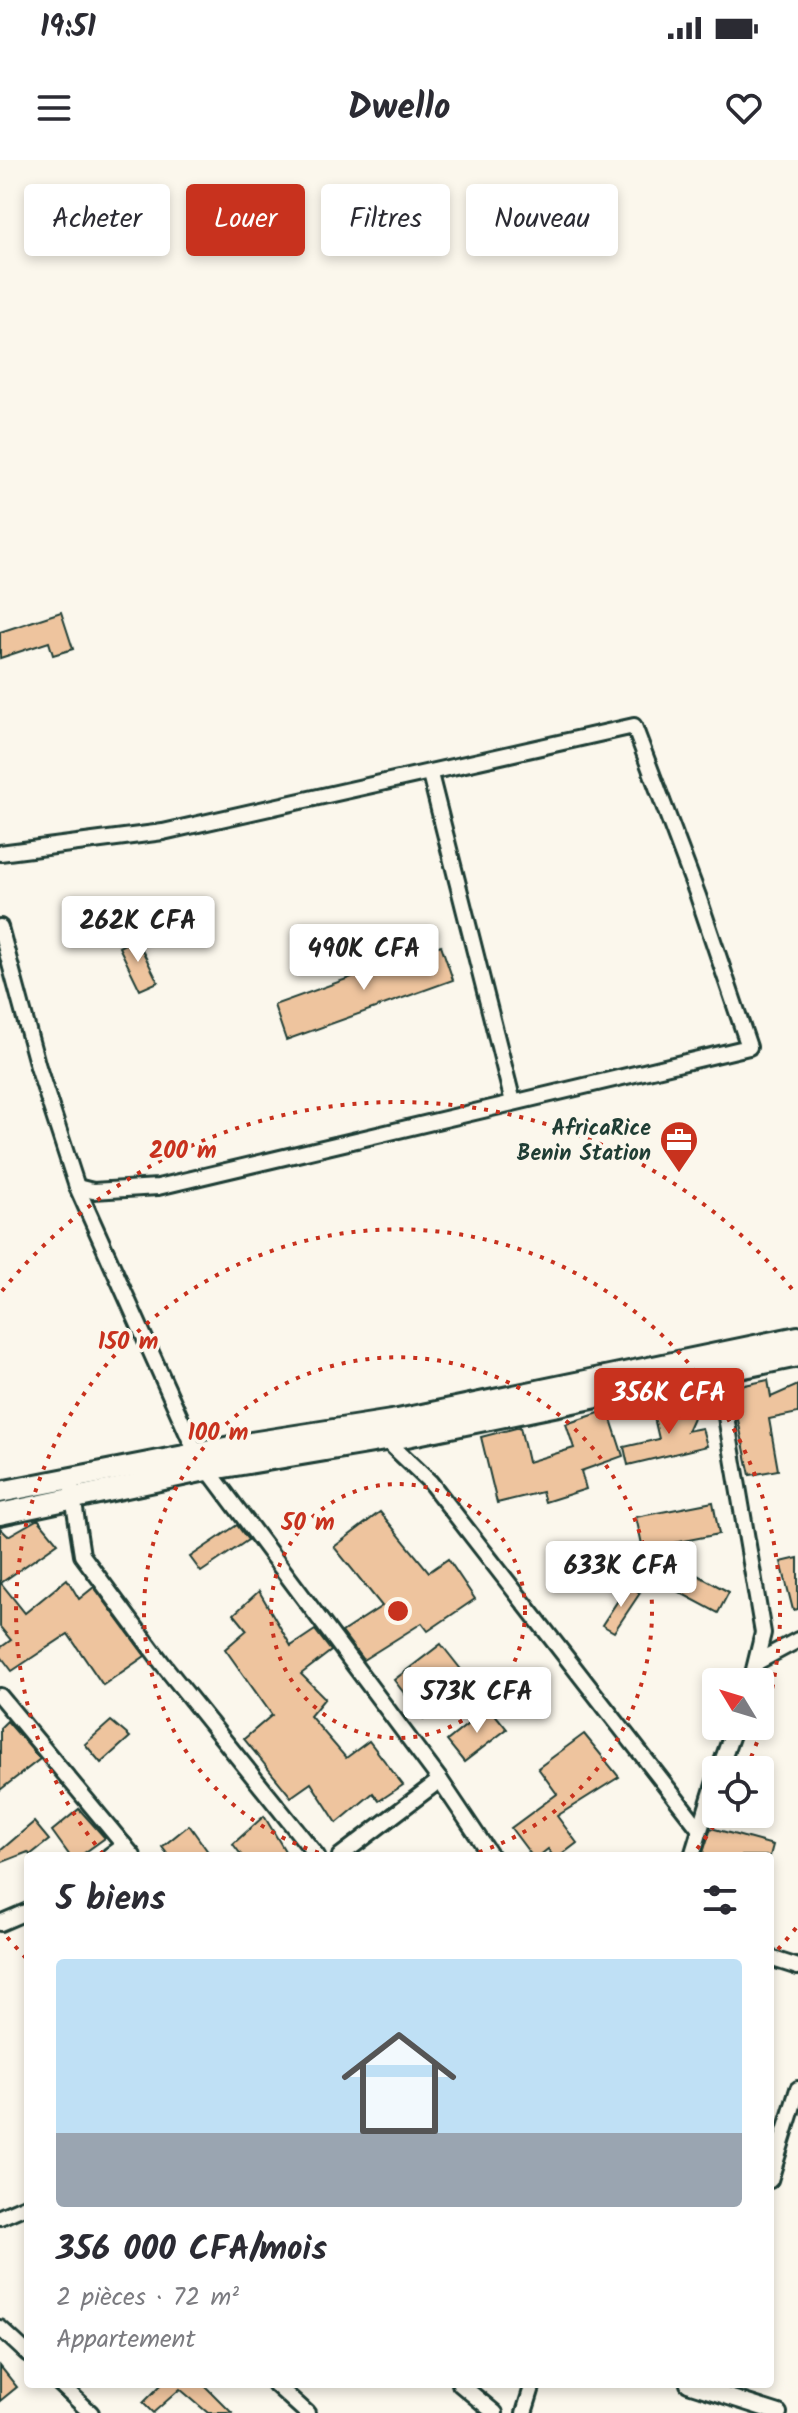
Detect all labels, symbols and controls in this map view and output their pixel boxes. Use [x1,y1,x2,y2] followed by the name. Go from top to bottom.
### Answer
[40,4,96,52] text: 19:51
[348,80,450,137] text: Dwello
[32,86,76,130] icon: menu
[722,86,766,130] icon: heart
[24,184,170,256] chip: Acheter
[186,184,305,256] chip: Louer
[321,184,450,256] chip: Filtres
[466,184,618,256] chip: Nouveau
[55,896,221,964] pin: 262K CFA
[80,901,196,943] text: 262K CFA
[281,924,447,992] pin: 490K CFA
[308,929,420,971] text: 490K CFA
[517,1112,651,1172] place label: AfricaRice Benin Station
[658,1119,700,1174] office icon: AfricaRice Benin Station
[149,1132,217,1171] text: 200 m
[98,1323,158,1362] text: 150 m
[586,1368,752,1436] pin: 356K CFA
[612,1373,726,1415] text: 356K CFA
[188,1414,248,1453] text: 100 m
[280,1504,335,1543] text: 50 m
[538,1541,704,1609] pin: 633K CFA
[564,1546,678,1588] text: 633K CFA
[384,1597,412,1625] centre of rings
[394,1667,560,1735] pin: 573K CFA
[702,1668,774,1740] north arrow
[702,1668,774,1828] map controls
[421,1672,533,1714] text: 573K CFA
[702,1756,774,1828] button: locate
[56,1873,166,1927] text: 5 biens
[698,1878,742,1922] icon: filters
[327,2011,471,2155] icon: home
[56,2223,327,2277] text: 356 000 CFA/mois
[56,2277,239,2319] text: 2 pièces · 72 m²
[56,2319,196,2361] text: Appartement

